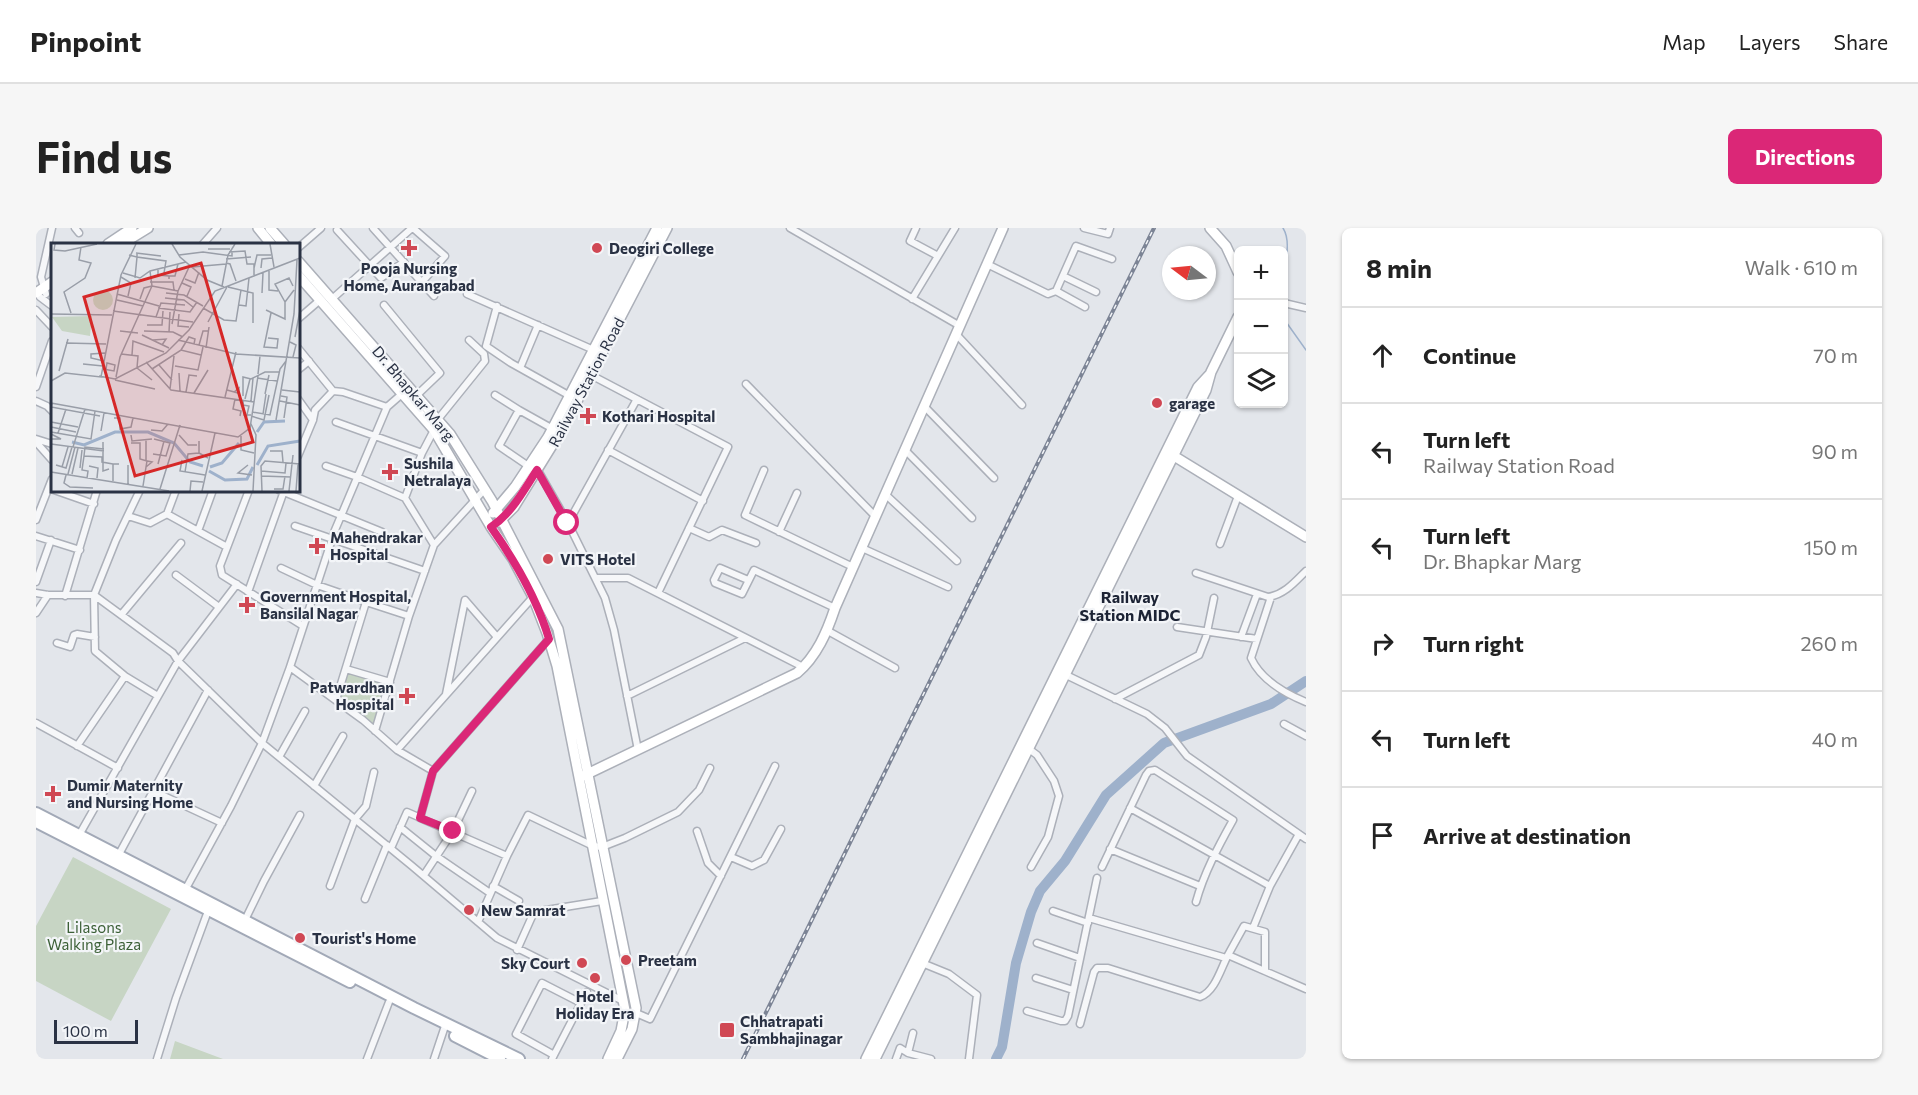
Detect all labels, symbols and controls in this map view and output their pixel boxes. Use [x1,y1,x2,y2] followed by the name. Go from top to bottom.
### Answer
[30,24,141,58] text: Pinpoint
[1662,29,1706,54] text: Map
[1739,29,1801,54] text: Layers
[1834,29,1888,54] text: Share
[1728,129,1882,184] button: Directions
[36,130,172,182] text: Find us
[400,239,418,257] marker: Pooja Nursing Home, Aurangabad
[609,239,714,257] place label: Deogiri College
[590,241,604,255] marker: Deogiri College
[51,243,300,492] inset map
[1162,246,1216,300] north arrow
[1234,246,1288,408] map controls
[1234,246,1288,300] button: +
[1366,252,1432,283] text: 8 min
[1745,255,1858,279] text: Walk · 610 m
[343,259,475,294] place label: Pooja Nursing Home, Aurangabad
[1234,300,1288,354] button: −
[544,314,628,450] street label: Railway Station Road
[1366,339,1399,372] icon: ahead
[369,342,459,444] street label: Dr. Bhapkar Marg
[1423,342,1516,369] text: Continue
[1813,343,1858,367] text: 70 m
[1234,354,1288,408] button: layers
[1169,394,1215,412] place label: garage
[1150,396,1164,410] marker: garage
[579,407,597,425] marker: Kothari Hospital
[602,407,715,425] place label: Kothari Hospital
[1423,426,1510,453] text: Turn left
[1366,435,1399,468] icon: left
[1812,439,1858,463] text: 90 m
[1423,453,1615,477] text: Railway Station Road
[404,454,471,489] place label: Sushila Netralaya
[381,463,399,481] marker: Sushila Netralaya
[553,509,579,535] route start
[1423,522,1510,549] text: Turn left
[330,528,423,563] place label: Mahendrakar Hospital
[1366,531,1399,564] icon: left
[1804,535,1858,559] text: 150 m
[308,537,326,555] marker: Mahendrakar Hospital
[1423,549,1581,573] text: Dr. Bhapkar Marg
[560,550,635,568] place label: VITS Hotel
[541,552,555,566] marker: VITS Hotel
[260,587,411,622] place label: Government Hospital, Bansilal Nagar
[1080,587,1180,624] district label: Railway Station MIDC
[238,596,256,614] marker: Government Hospital, Bansilal Nagar
[1366,627,1399,660] icon: right
[1423,630,1524,657] text: Turn right
[1800,631,1858,655] text: 260 m
[310,678,394,713] place label: Patwardhan Hospital
[398,687,416,705] marker: Patwardhan Hospital
[1366,723,1399,756] icon: left
[1423,726,1510,753] text: Turn left
[1812,727,1858,751] text: 40 m
[67,776,193,811] place label: Dumir Maternity and Nursing Home
[44,785,62,803] marker: Dumir Maternity and Nursing Home
[439,817,465,843] route end
[1366,819,1399,852] icon: arrive
[1423,822,1631,849] text: Arrive at destination
[481,901,566,919] place label: New Samrat
[462,903,476,917] marker: New Samrat
[47,918,141,953] park label: Lilasons Walking Plaza
[312,929,416,947] place label: Tourist's Home
[293,931,307,945] marker: Tourist's Home
[638,951,697,969] place label: Preetam
[619,953,633,967] marker: Preetam
[501,954,570,972] place label: Sky Court
[575,956,589,970] marker: Sky Court
[588,971,602,985] marker: Hotel Holiday Era
[556,987,635,1022] place label: Hotel Holiday Era
[740,1012,843,1047] place label: Chhatrapati Sambhajinagar
[54,1017,138,1044] scale bar
[63,1021,108,1040] text: 100 m
[718,1021,736,1039] marker: Chhatrapati Sambhajinagar

